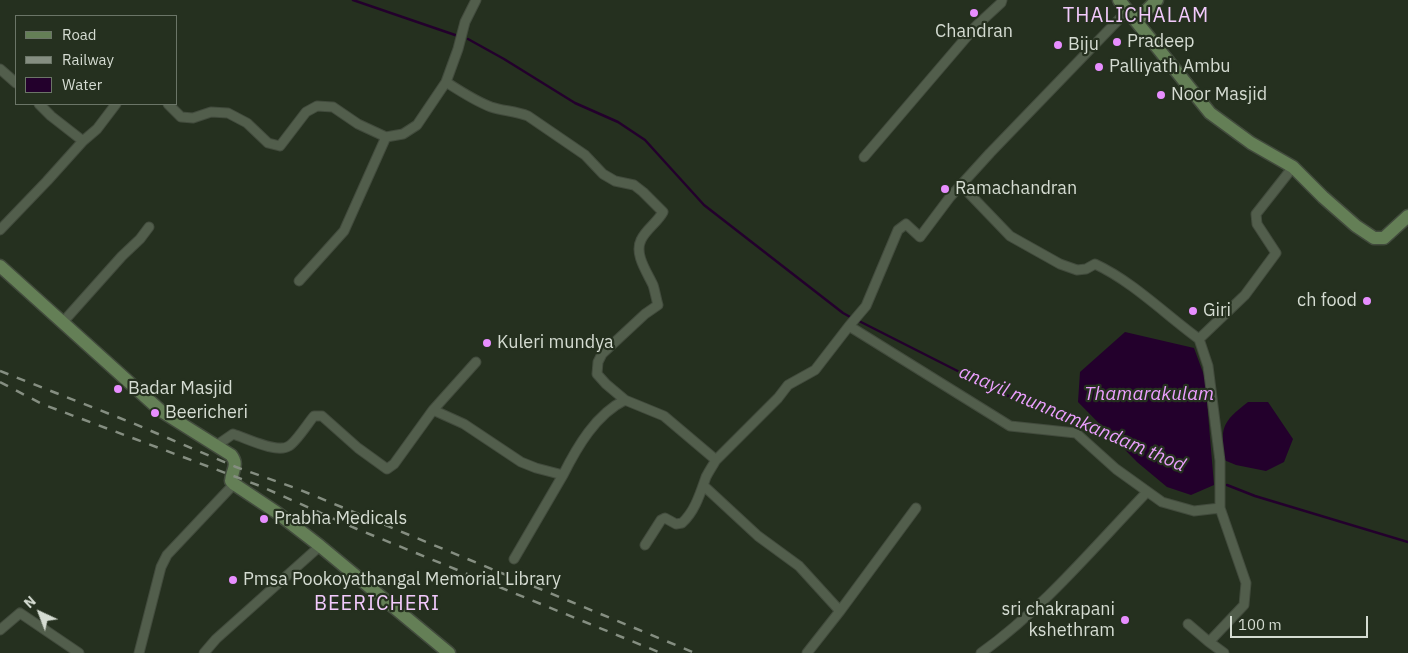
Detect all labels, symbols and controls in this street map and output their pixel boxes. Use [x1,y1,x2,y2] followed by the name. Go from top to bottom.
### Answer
[1061,4,1211,28] district label: THALICHALAM
[968,7,980,19] marker: Chandran
[15,15,178,105] legend
[935,21,1013,43] place label: Chandran
[62,25,97,44] text: Road
[1127,31,1195,53] place label: Pradeep
[1068,34,1099,56] place label: Biju
[1111,36,1123,48] marker: Pradeep
[1052,39,1064,51] marker: Biju
[62,50,114,69] text: Railway
[1109,56,1231,78] place label: Palliyath Ambu
[1093,61,1105,73] marker: Palliyath Ambu
[62,75,102,94] text: Water
[1171,84,1267,106] place label: Noor Masjid
[1155,89,1167,101] marker: Noor Masjid
[955,178,1077,200] place label: Ramachandran
[939,183,951,195] marker: Ramachandran
[1297,290,1357,312] place label: ch food
[1361,295,1373,307] marker: ch food
[1203,300,1231,322] place label: Giri
[1187,305,1199,317] marker: Giri
[497,332,614,354] place label: Kuleri mundya
[481,337,493,349] marker: Kuleri mundya
[955,361,1189,477] water label: anayil munnamkandam thod
[128,378,233,400] place label: Badar Masjid
[112,383,124,395] marker: Badar Masjid
[1084,384,1214,406] water label: Thamarakulam
[165,402,248,424] place label: Beericheri
[149,407,161,419] marker: Beericheri
[274,508,407,530] place label: Prabha Medicals
[258,513,270,525] marker: Prabha Medicals
[243,569,561,591] place label: Pmsa Pookoyathangal Memorial Library
[227,574,239,586] marker: Pmsa Pookoyathangal Memorial Library
[15,588,65,638] north arrow
[20,592,40,612] text: N
[313,592,441,616] district label: BEERICHERI
[1002,599,1115,642] place label: sri chakrapani kshethram
[1233,606,1370,638] scale bar
[1119,614,1131,626] marker: sri chakrapani kshethram
[1238,615,1282,634] text: 100 m

